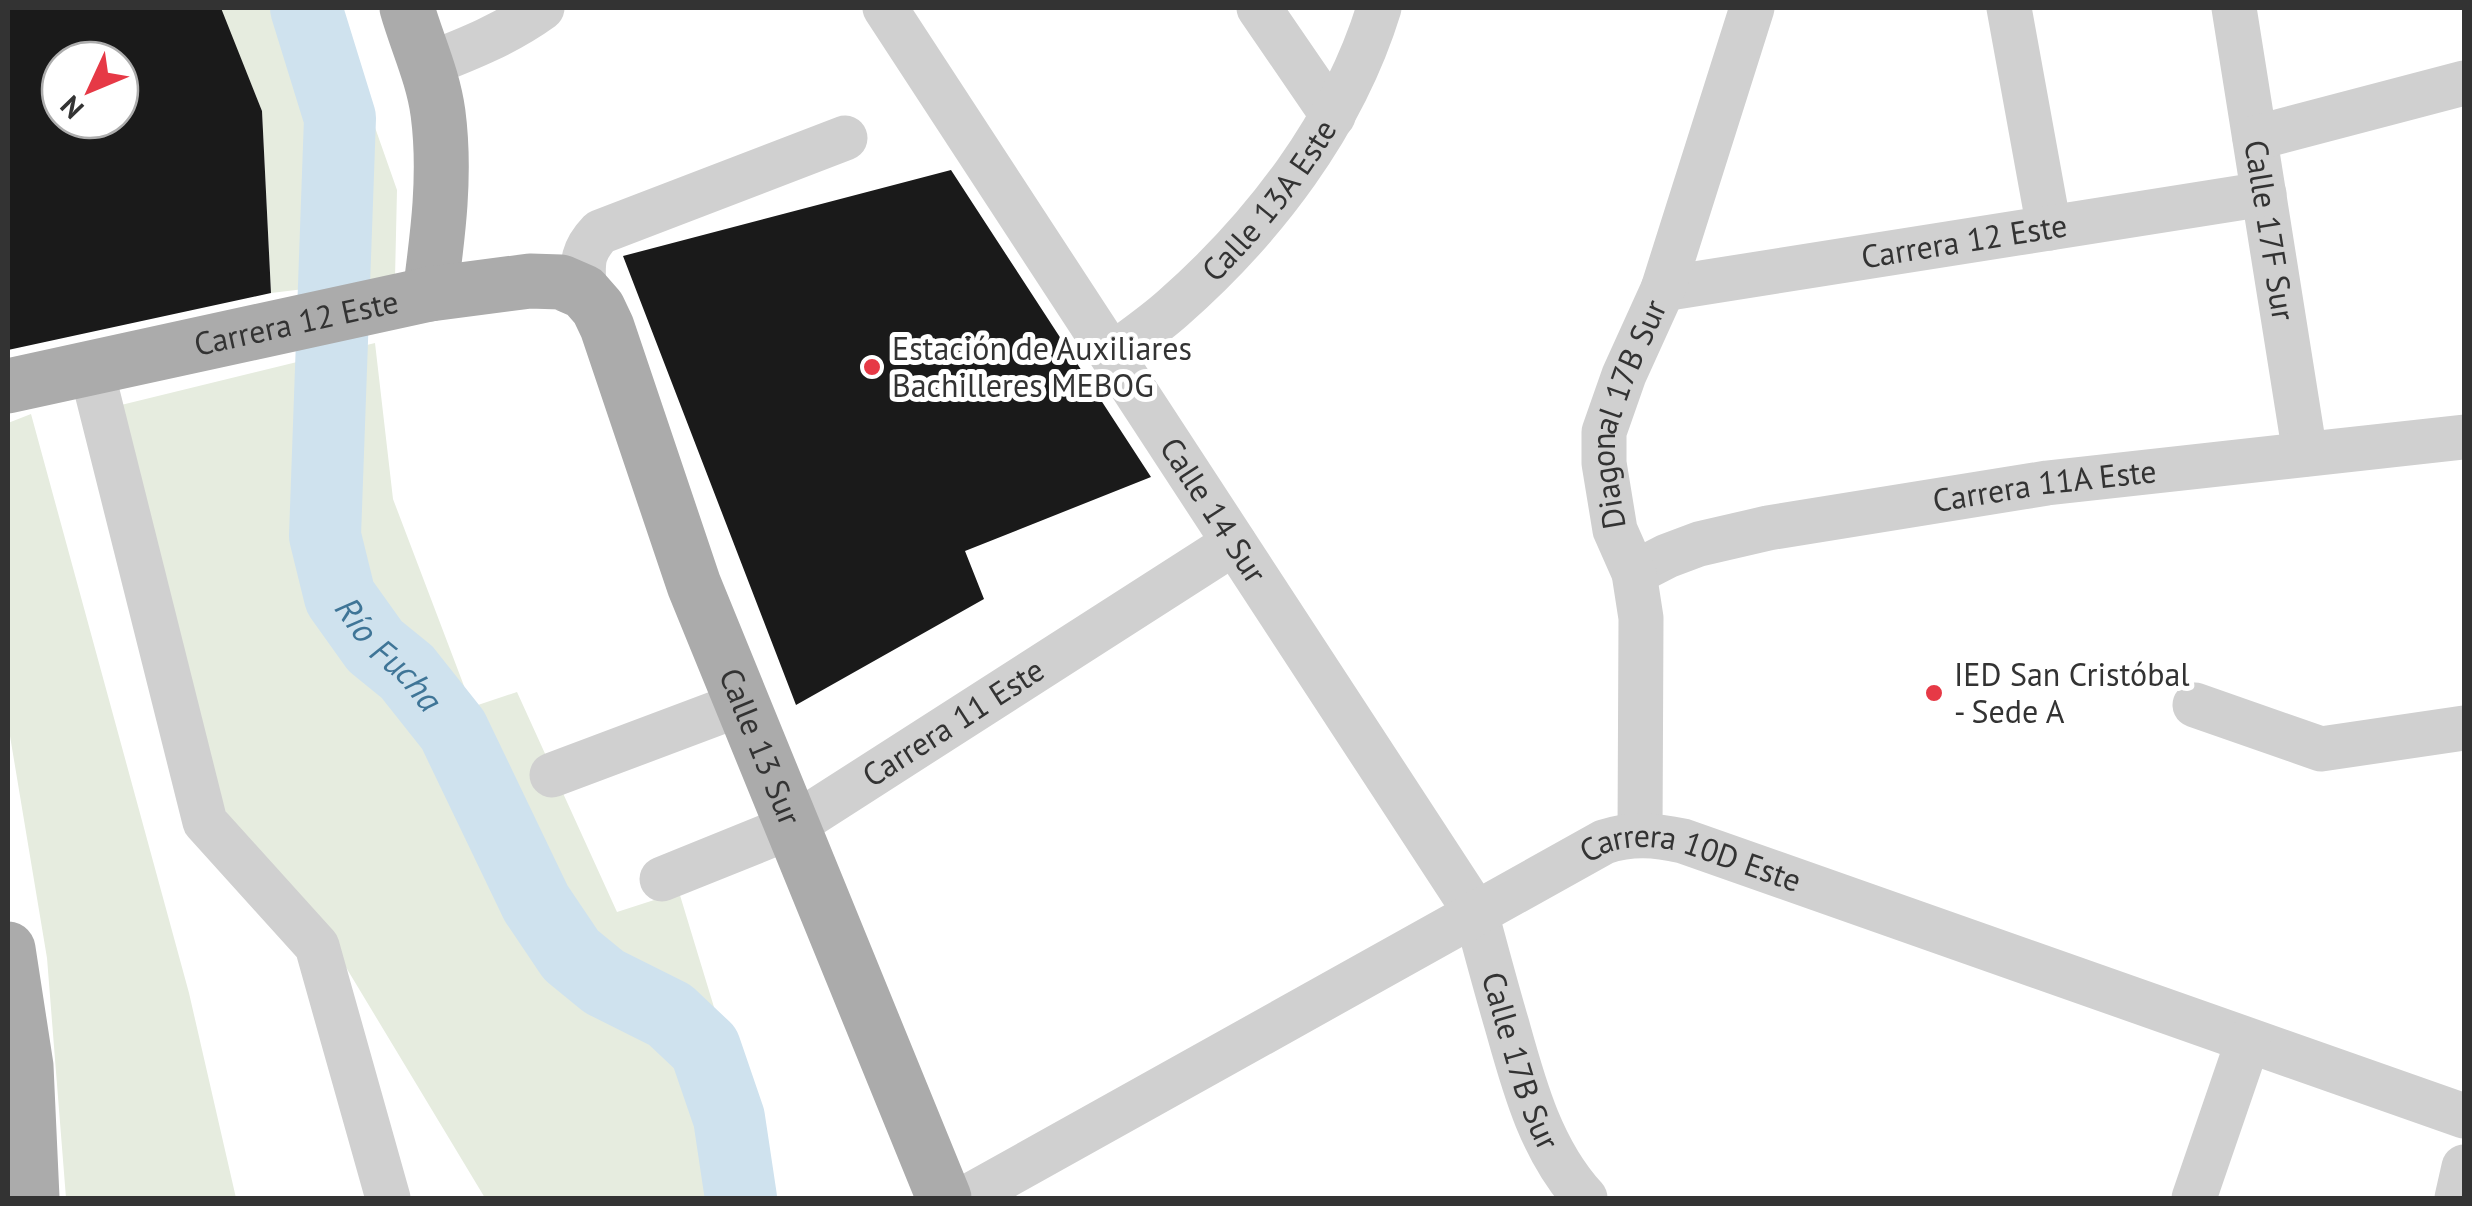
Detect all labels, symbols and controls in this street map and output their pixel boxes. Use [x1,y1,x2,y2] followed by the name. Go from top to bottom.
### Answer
[40,40,140,140] north arrow
[52,88,91,127] text: N
[1192,111,1345,290] street label: Calle 13A Este
[2235,137,2305,323] street label: Calle 17F Sur
[1858,203,2070,277] street label: Carrera 12 Este
[190,280,402,365] street label: Carrera 12 Este
[1582,293,1675,532] street label: Diagonal 17B Sur
[892,327,1192,406] place label: Estación de Auxiliares Bachilleres MEBOG
[861,356,883,378] marker: Estación de Auxiliares Bachilleres MEBOG
[1151,429,1277,591] street label: Calle 14 Sur
[1930,449,2158,521] street label: Carrera 11A Este
[325,588,454,721] water label: Río Fucha
[854,648,1052,796] street label: Carrera 11 Este
[1954,653,2190,732] place label: IED San Cristóbal - Sede A
[710,662,812,831] street label: Calle 13 Sur
[1923,682,1945,704] marker: IED San Cristóbal - Sede A
[1571,814,1807,901] street label: Carrera 10D Este
[1473,967,1570,1157] street label: Calle 17B Sur

